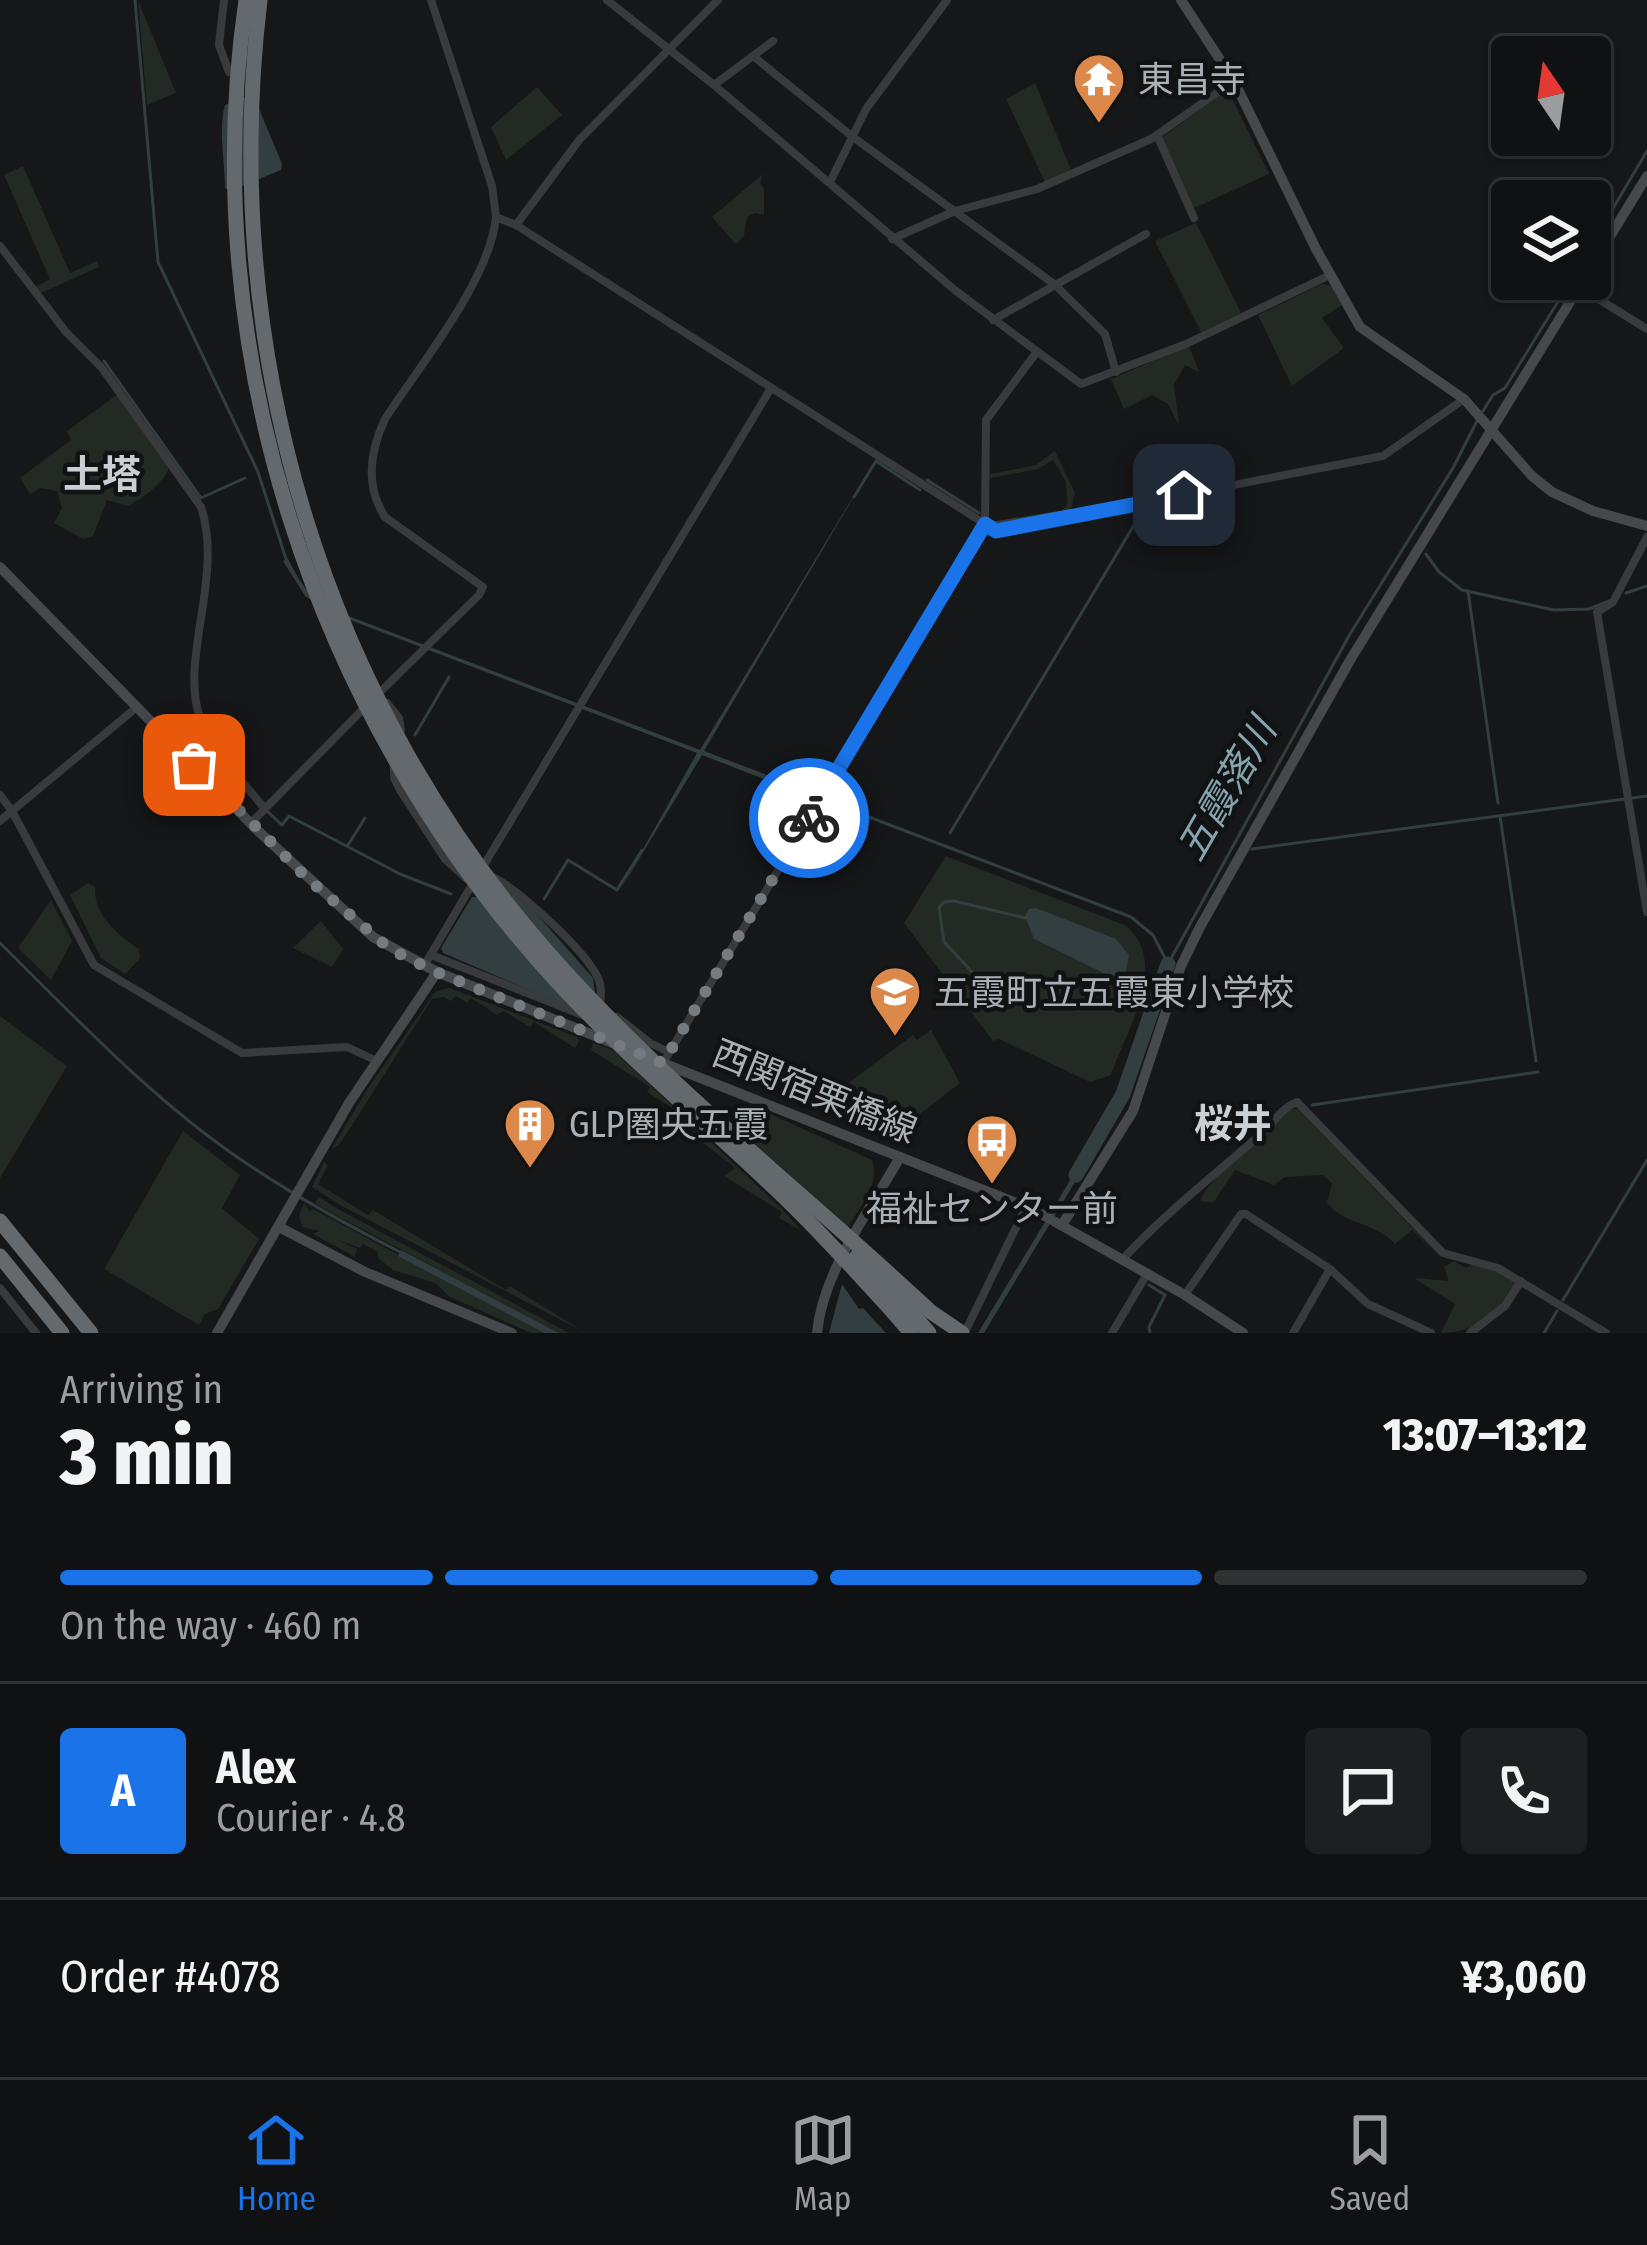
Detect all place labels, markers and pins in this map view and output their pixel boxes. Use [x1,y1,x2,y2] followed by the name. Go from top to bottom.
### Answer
[1071,51,1127,125] temple icon: 東昌寺
[1138,58,1246,102] place label: 東昌寺
[1133,444,1235,546] pin
[143,714,245,816] pin
[867,964,923,1038] school or university icon: 五霞町立五霞東小学校
[934,971,1294,1015] place label: 五霞町立五霞東小学校
[502,1096,558,1170] building icon: GLP圏央五霞
[569,1103,768,1147] place label: GLP圏央五霞
[964,1112,1020,1186] bus stop icon: 福祉センター前
[866,1187,1118,1231] place label: 福祉センター前

